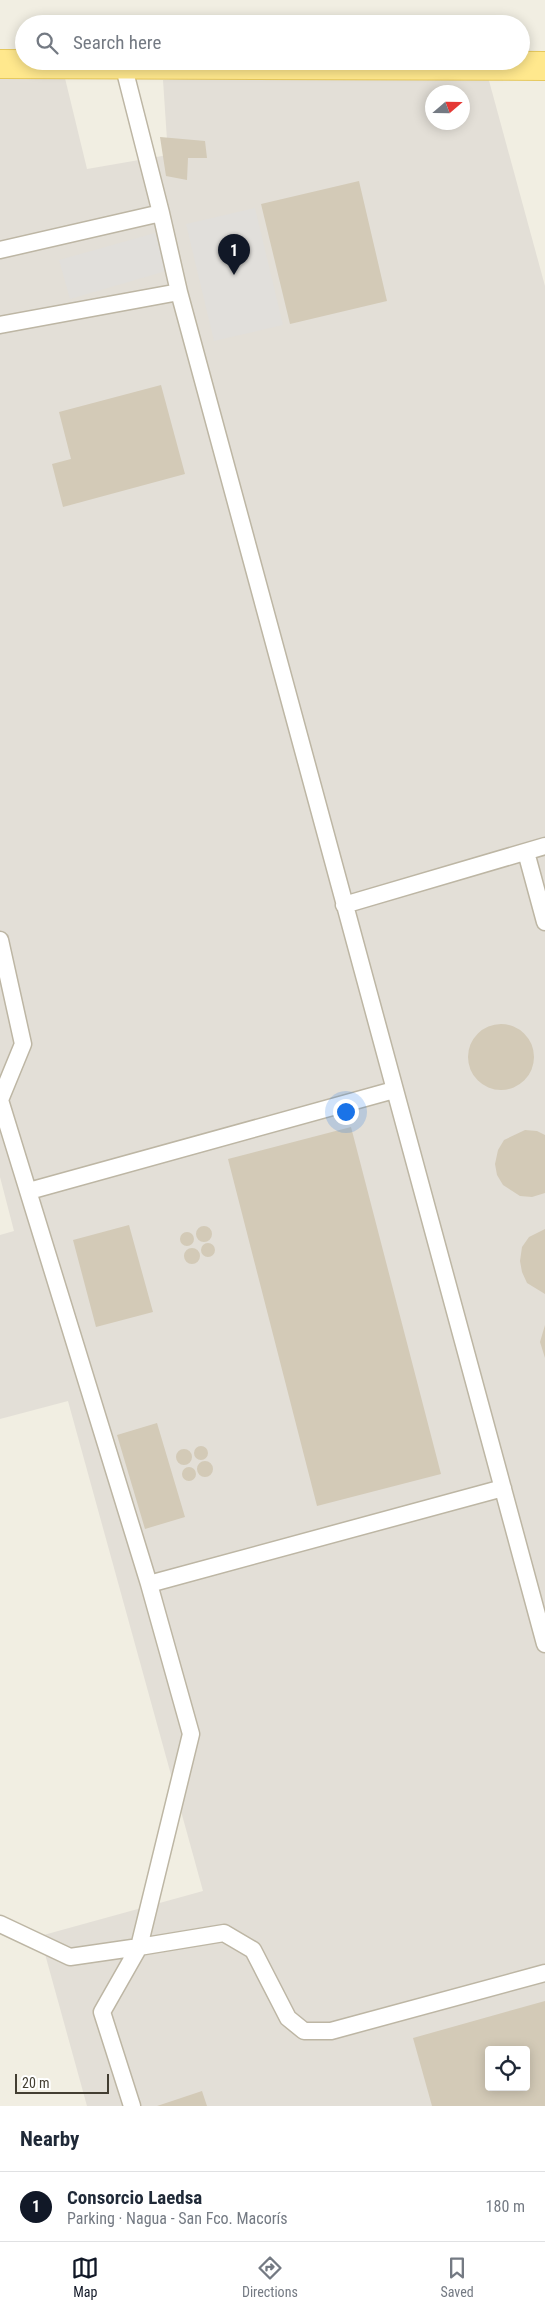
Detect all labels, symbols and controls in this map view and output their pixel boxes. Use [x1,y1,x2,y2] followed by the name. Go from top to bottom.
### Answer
[15,15,530,70] search box
[33,29,61,57] icon: search
[73,31,161,54] text: Search here
[425,85,470,130] north arrow
[218,234,250,275] pin: 1
[333,1099,359,1125] your location
[485,2046,530,2091] map controls
[485,2046,530,2091] button: locate
[15,2071,109,2094] scale bar
[22,2075,50,2091] text: 20 m
[20,2127,79,2151] text: Nearby
[67,2186,202,2209] text: Consorcio Laedsa
[32,2197,40,2216] text: 1
[486,2197,525,2216] text: 180 m
[67,2209,288,2228] text: Parking · Nagua - San Fco. Macorís
[71,2254,99,2300] tab: Map
[242,2254,298,2300] tab: Directions
[440,2254,474,2300] tab: Saved

